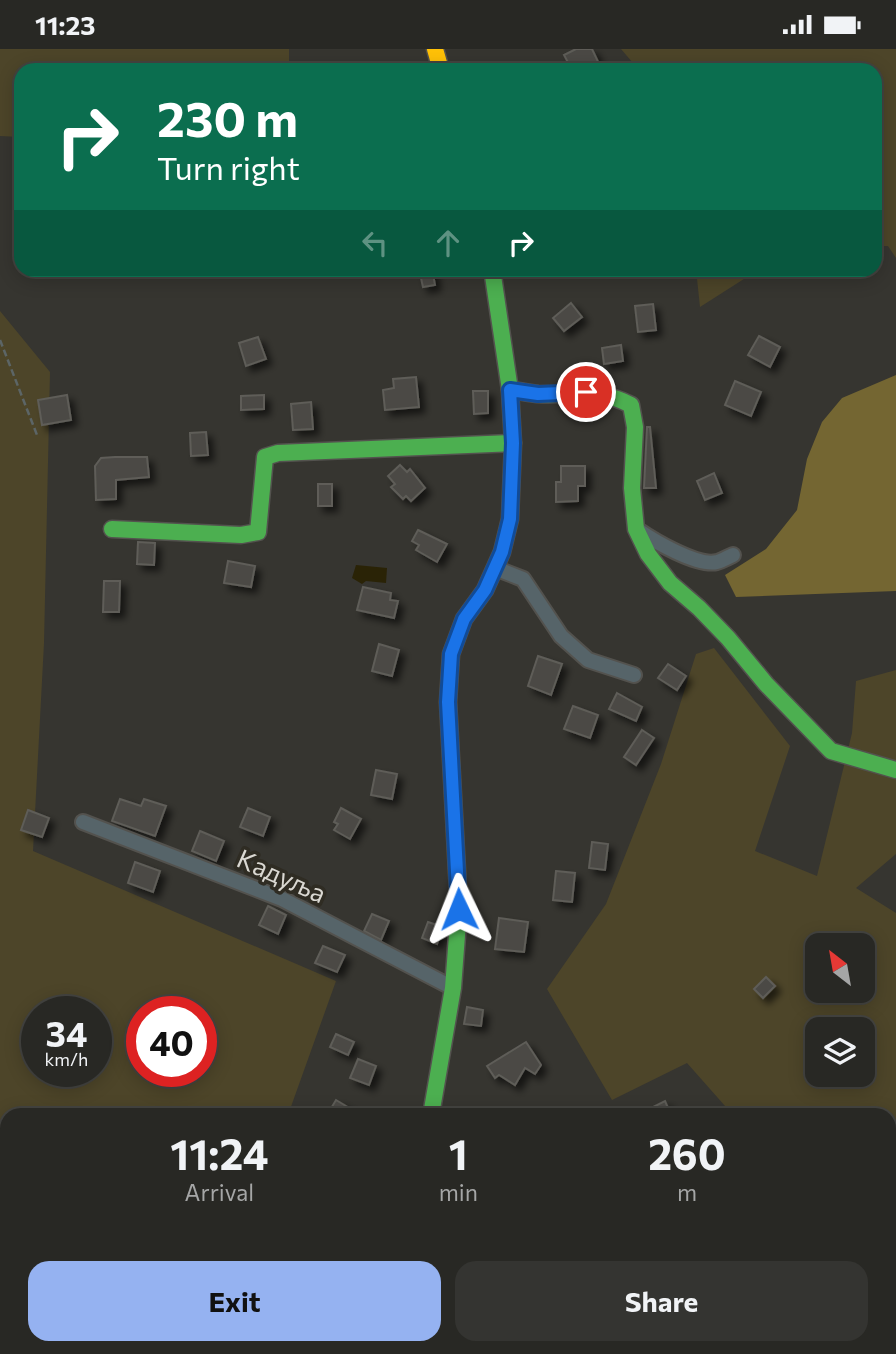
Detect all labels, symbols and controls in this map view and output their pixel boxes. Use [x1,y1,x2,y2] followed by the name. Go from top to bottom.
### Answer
[35,9,95,40] text: 11:23
[157,87,298,147] text: 230 m
[42,91,133,182] icon: right
[157,147,300,187] text: Turn right
[356,224,394,262] icon: left
[429,224,467,262] icon: ahead
[502,224,540,262] icon: right
[556,362,616,422] pin
[567,373,605,411] icon: arrive
[233,842,331,908] street label: Кадуља
[422,872,496,946] position arrow
[805,933,875,1003] north arrow
[805,933,875,1087] map controls
[126,996,217,1087] speed limit sign: 40
[46,1011,87,1054] text: 34
[805,1017,875,1087] button: layers
[45,1048,88,1070] text: km/h
[170,1127,269,1179] text: 11:24
[449,1127,468,1179] text: 1
[648,1127,726,1179] text: 260
[185,1178,254,1206] text: Arrival
[439,1178,478,1206] text: min
[677,1178,697,1206] text: m
[28,1261,441,1341] button: Exit
[455,1261,868,1341] button: Share

